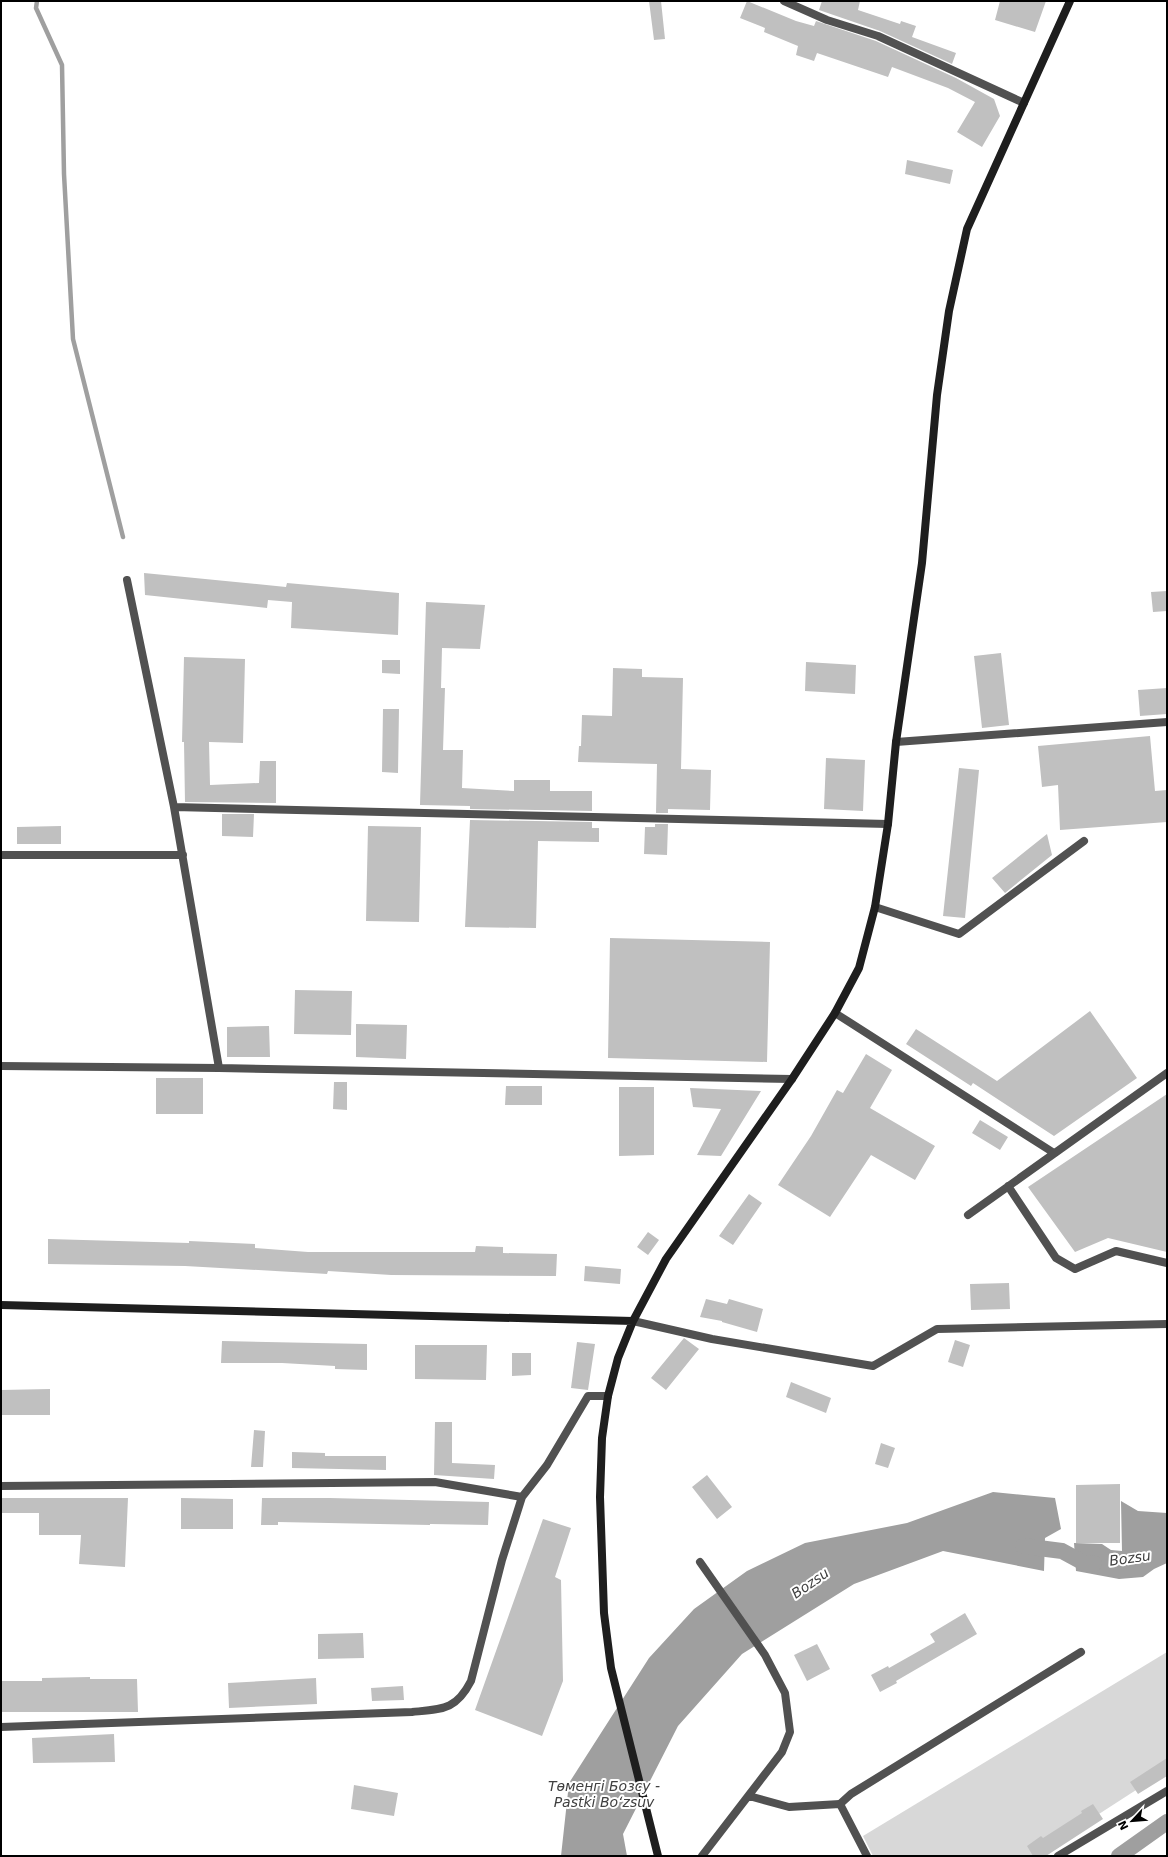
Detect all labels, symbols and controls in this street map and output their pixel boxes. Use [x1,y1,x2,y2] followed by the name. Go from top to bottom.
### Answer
[1108,1547,1152,1569] water label: Bozsu
[788,1564,832,1602] water label: Bozsu
[548,1778,660,1810] water label: Төменгі Бозсу - Pastki Boʻzsuv
[1112,1801,1152,1841] north arrow
[1116,1818,1131,1832] text: N

